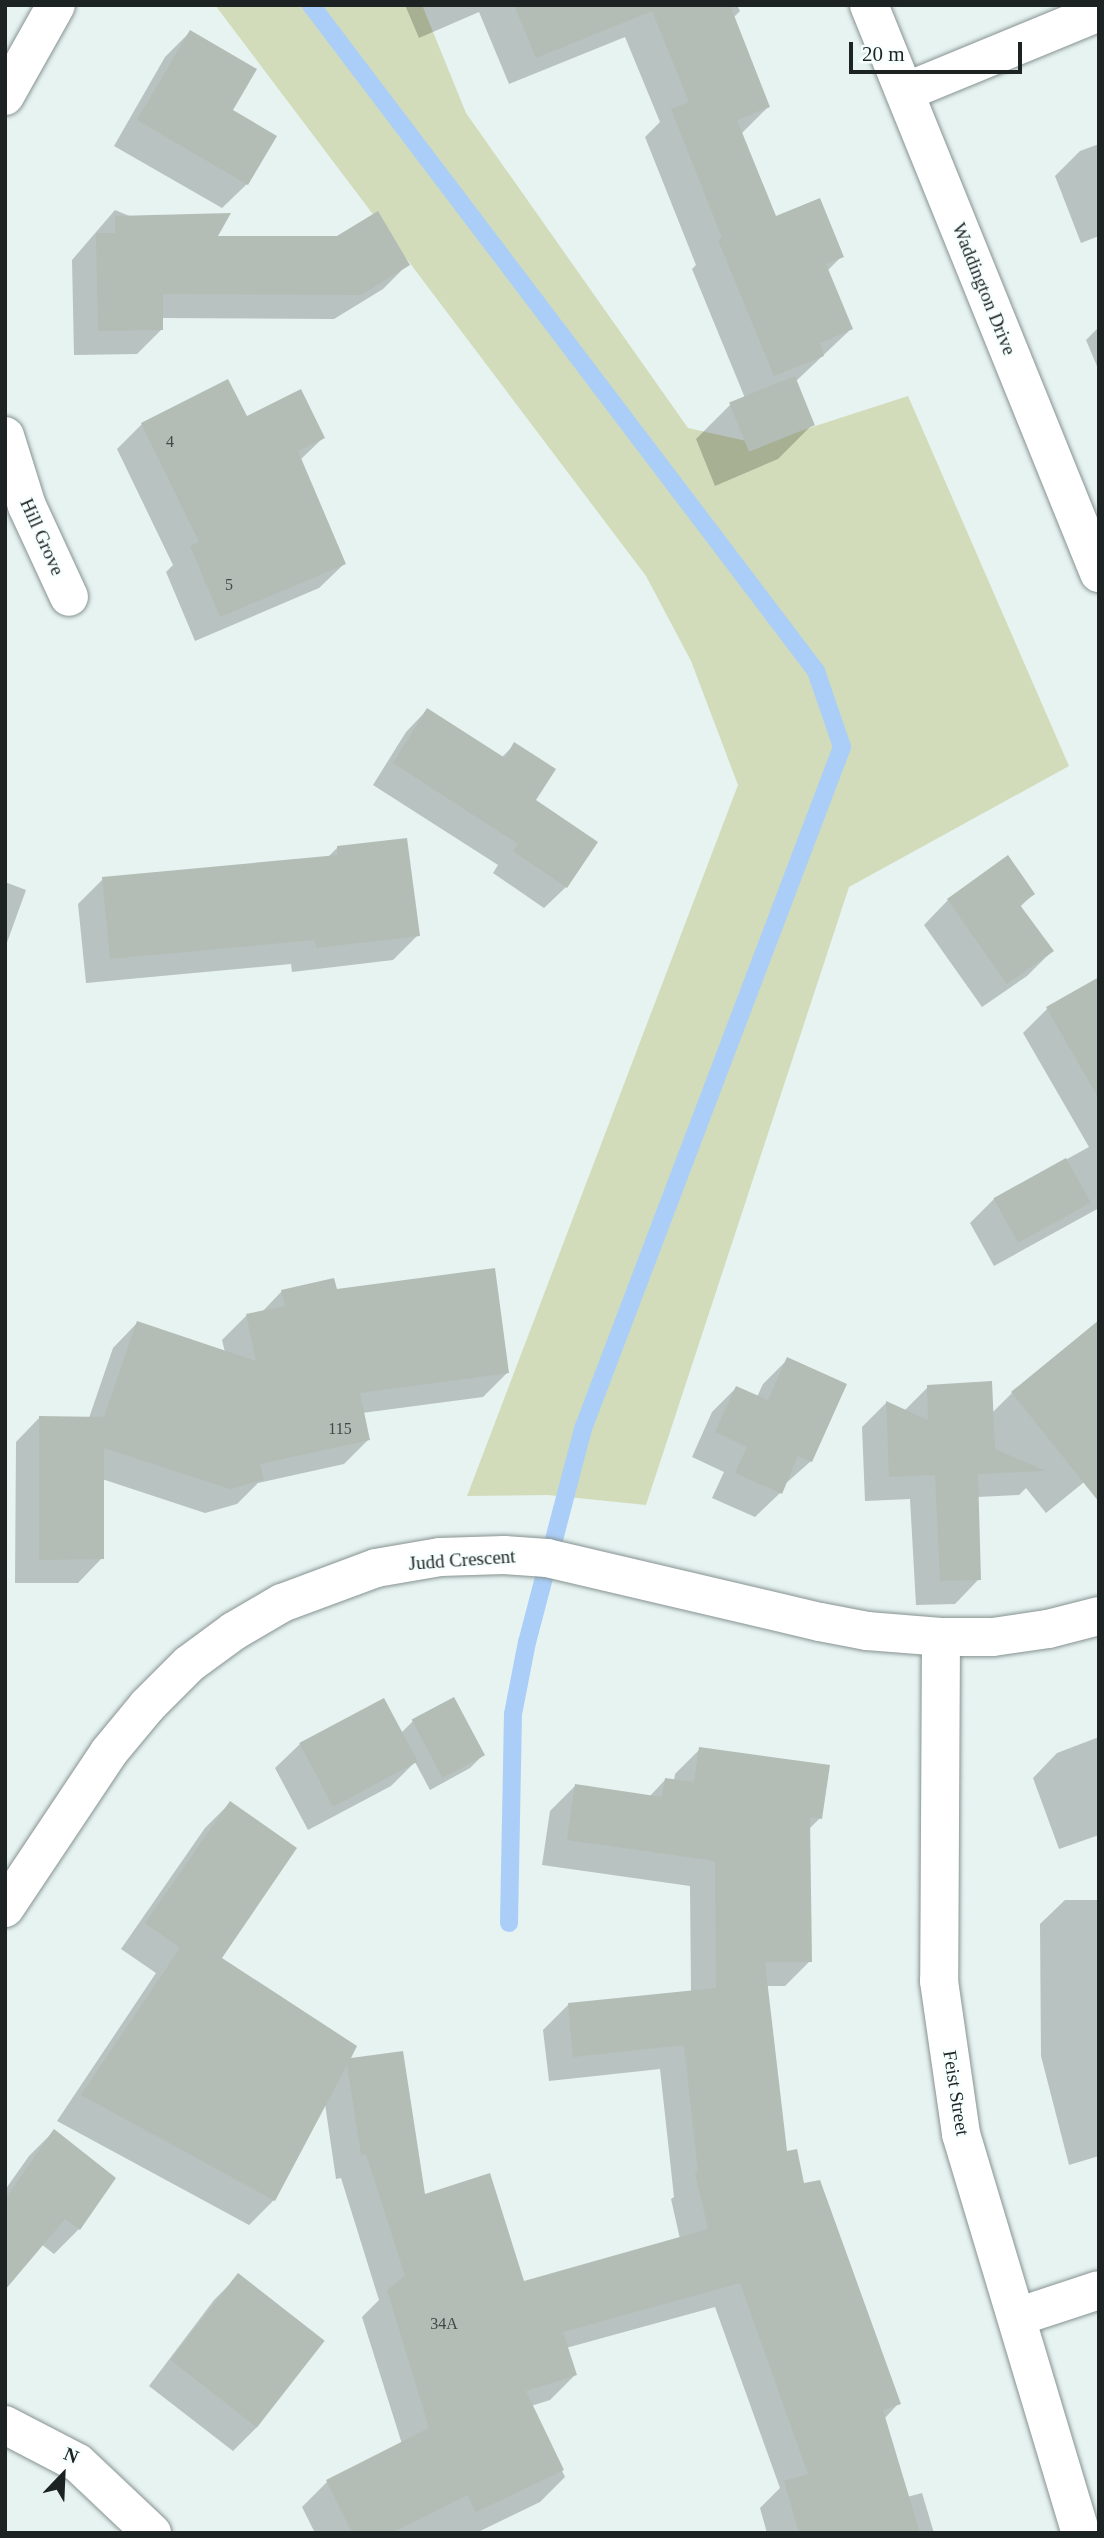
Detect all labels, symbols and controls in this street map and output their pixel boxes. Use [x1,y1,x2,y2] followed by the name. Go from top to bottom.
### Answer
[852,28,1025,72] scale bar
[862,42,905,66] text: 20 m
[947,220,1021,358] street label: Waddington Drive
[166,432,174,452] house number: 4
[15,495,69,579] street label: Hill Grove
[225,575,233,595] house number: 5
[328,1419,352,1439] house number: 115
[408,1545,516,1575] street label: Judd Crescent
[938,2049,974,2137] street label: Feist Street
[430,2314,458,2334] house number: 34A
[28,2440,98,2510] north arrow
[61,2443,82,2468] text: N

